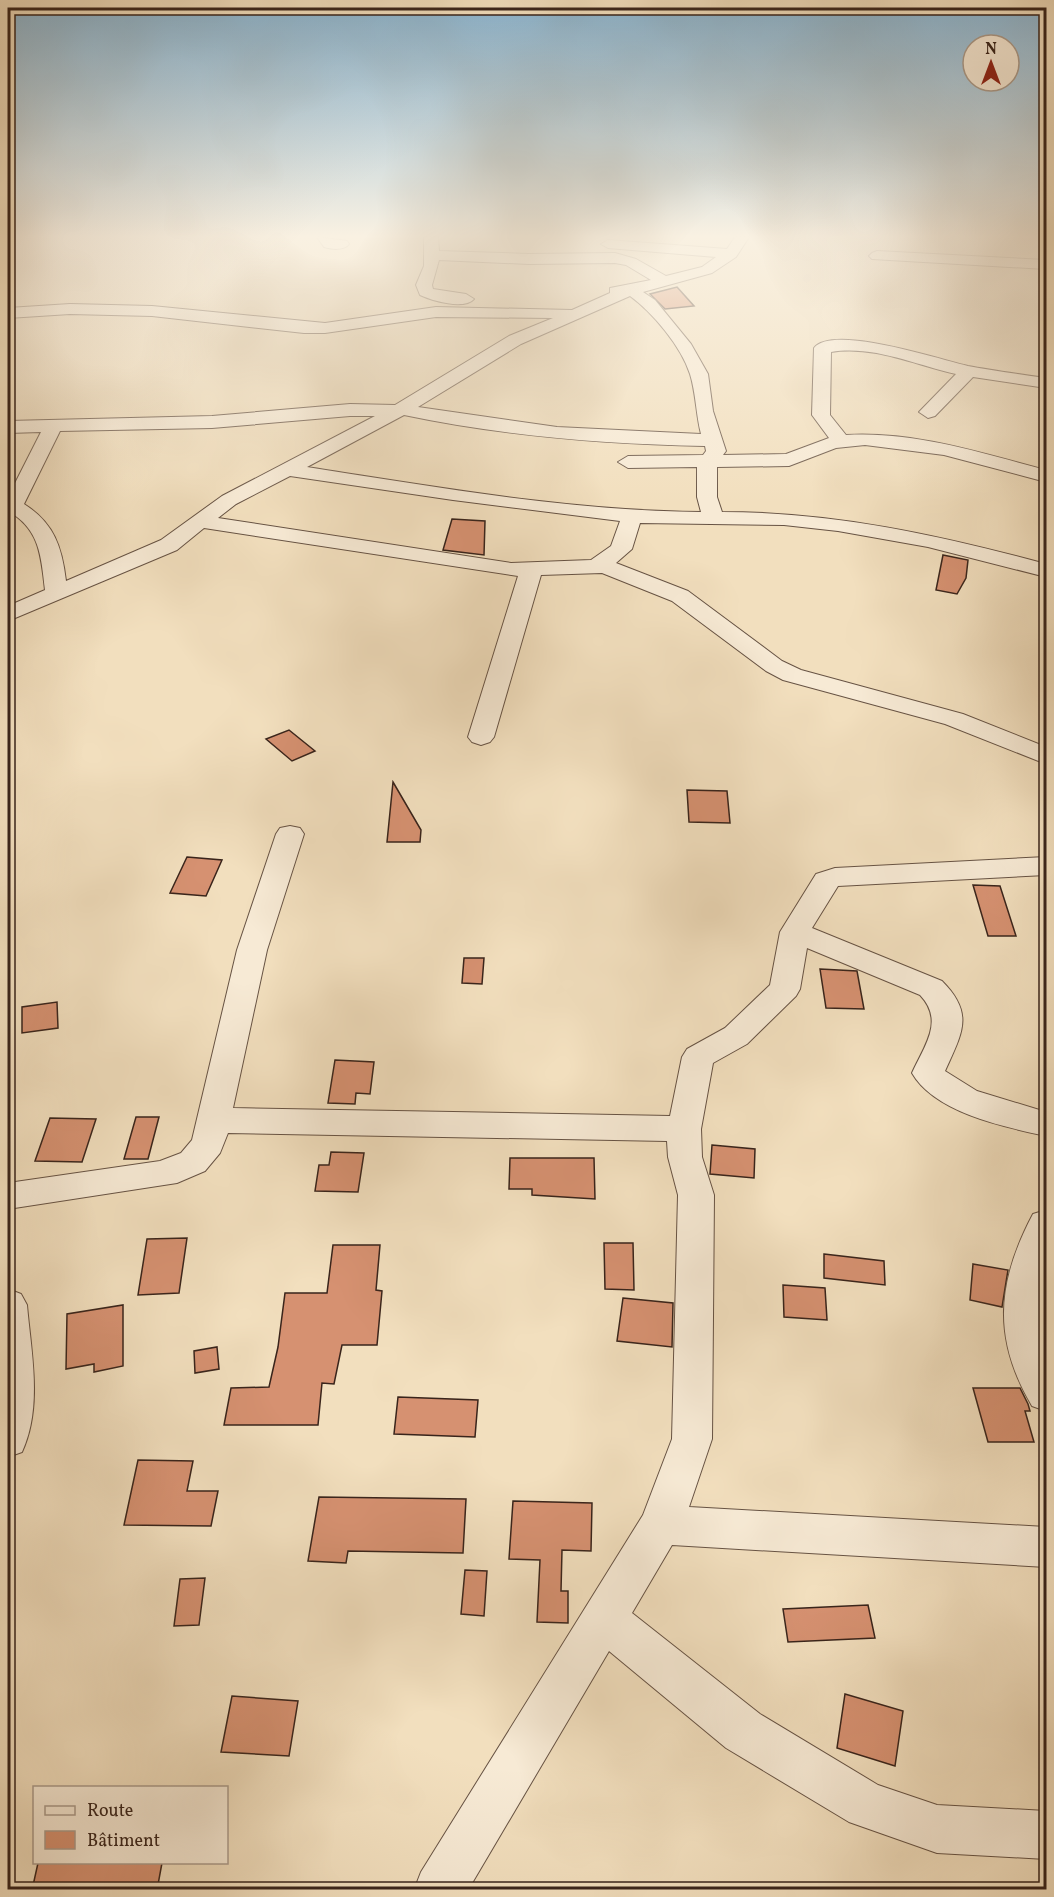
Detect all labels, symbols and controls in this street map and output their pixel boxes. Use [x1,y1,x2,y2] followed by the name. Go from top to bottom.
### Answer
[961,33,1021,93] north arrow
[985,39,997,61] text: N
[33,1786,228,1864] legend
[87,1799,133,1824] text: Route
[87,1829,160,1854] text: Bâtiment

